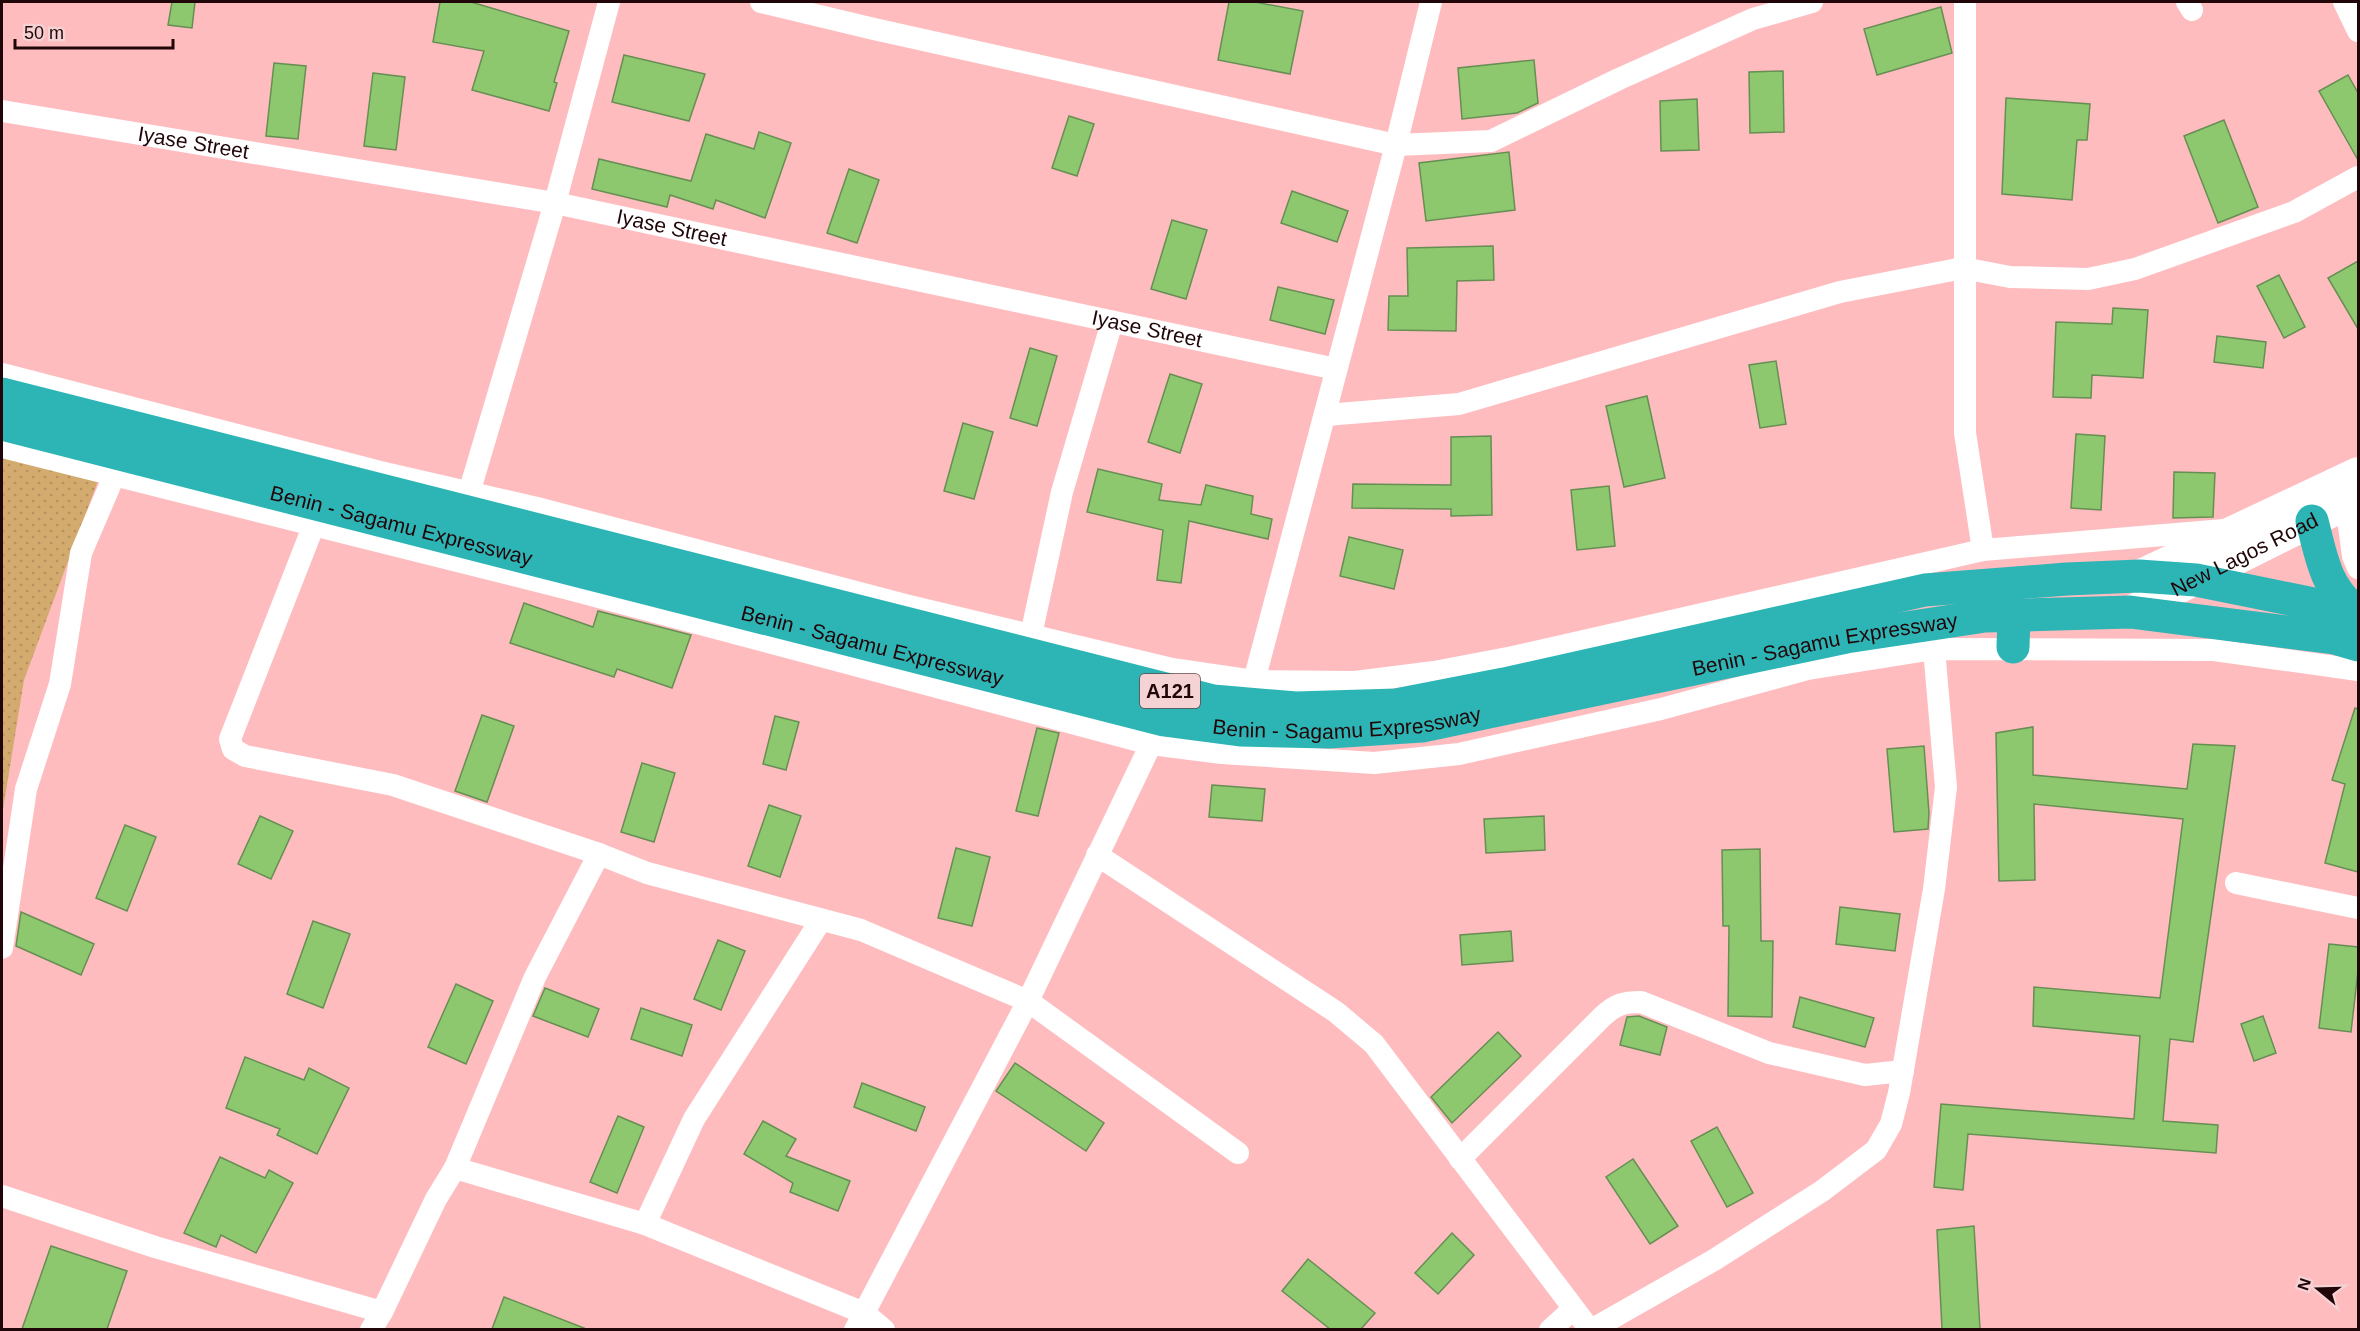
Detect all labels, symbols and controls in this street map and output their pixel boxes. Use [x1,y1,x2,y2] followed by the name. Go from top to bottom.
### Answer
[15,12,172,50] scale bar
[24,23,64,43] text: 50 m
[136,122,251,163] street label: Iyase Street
[615,204,729,250] street label: Iyase Street
[1090,305,1205,351] street label: Iyase Street
[268,481,535,570] street label: Benin - Sagamu Expressway
[2167,508,2321,601] street label: New Lagos Road
[739,601,1006,690] street label: Benin - Sagamu Expressway
[1690,608,1960,680] street label: Benin - Sagamu Expressway
[1140,674,1200,708] road number: A121
[1211,702,1483,743] street label: Benin - Sagamu Expressway
[2288,1259,2348,1319] north arrow
[2294,1276,2314,1293] text: N

